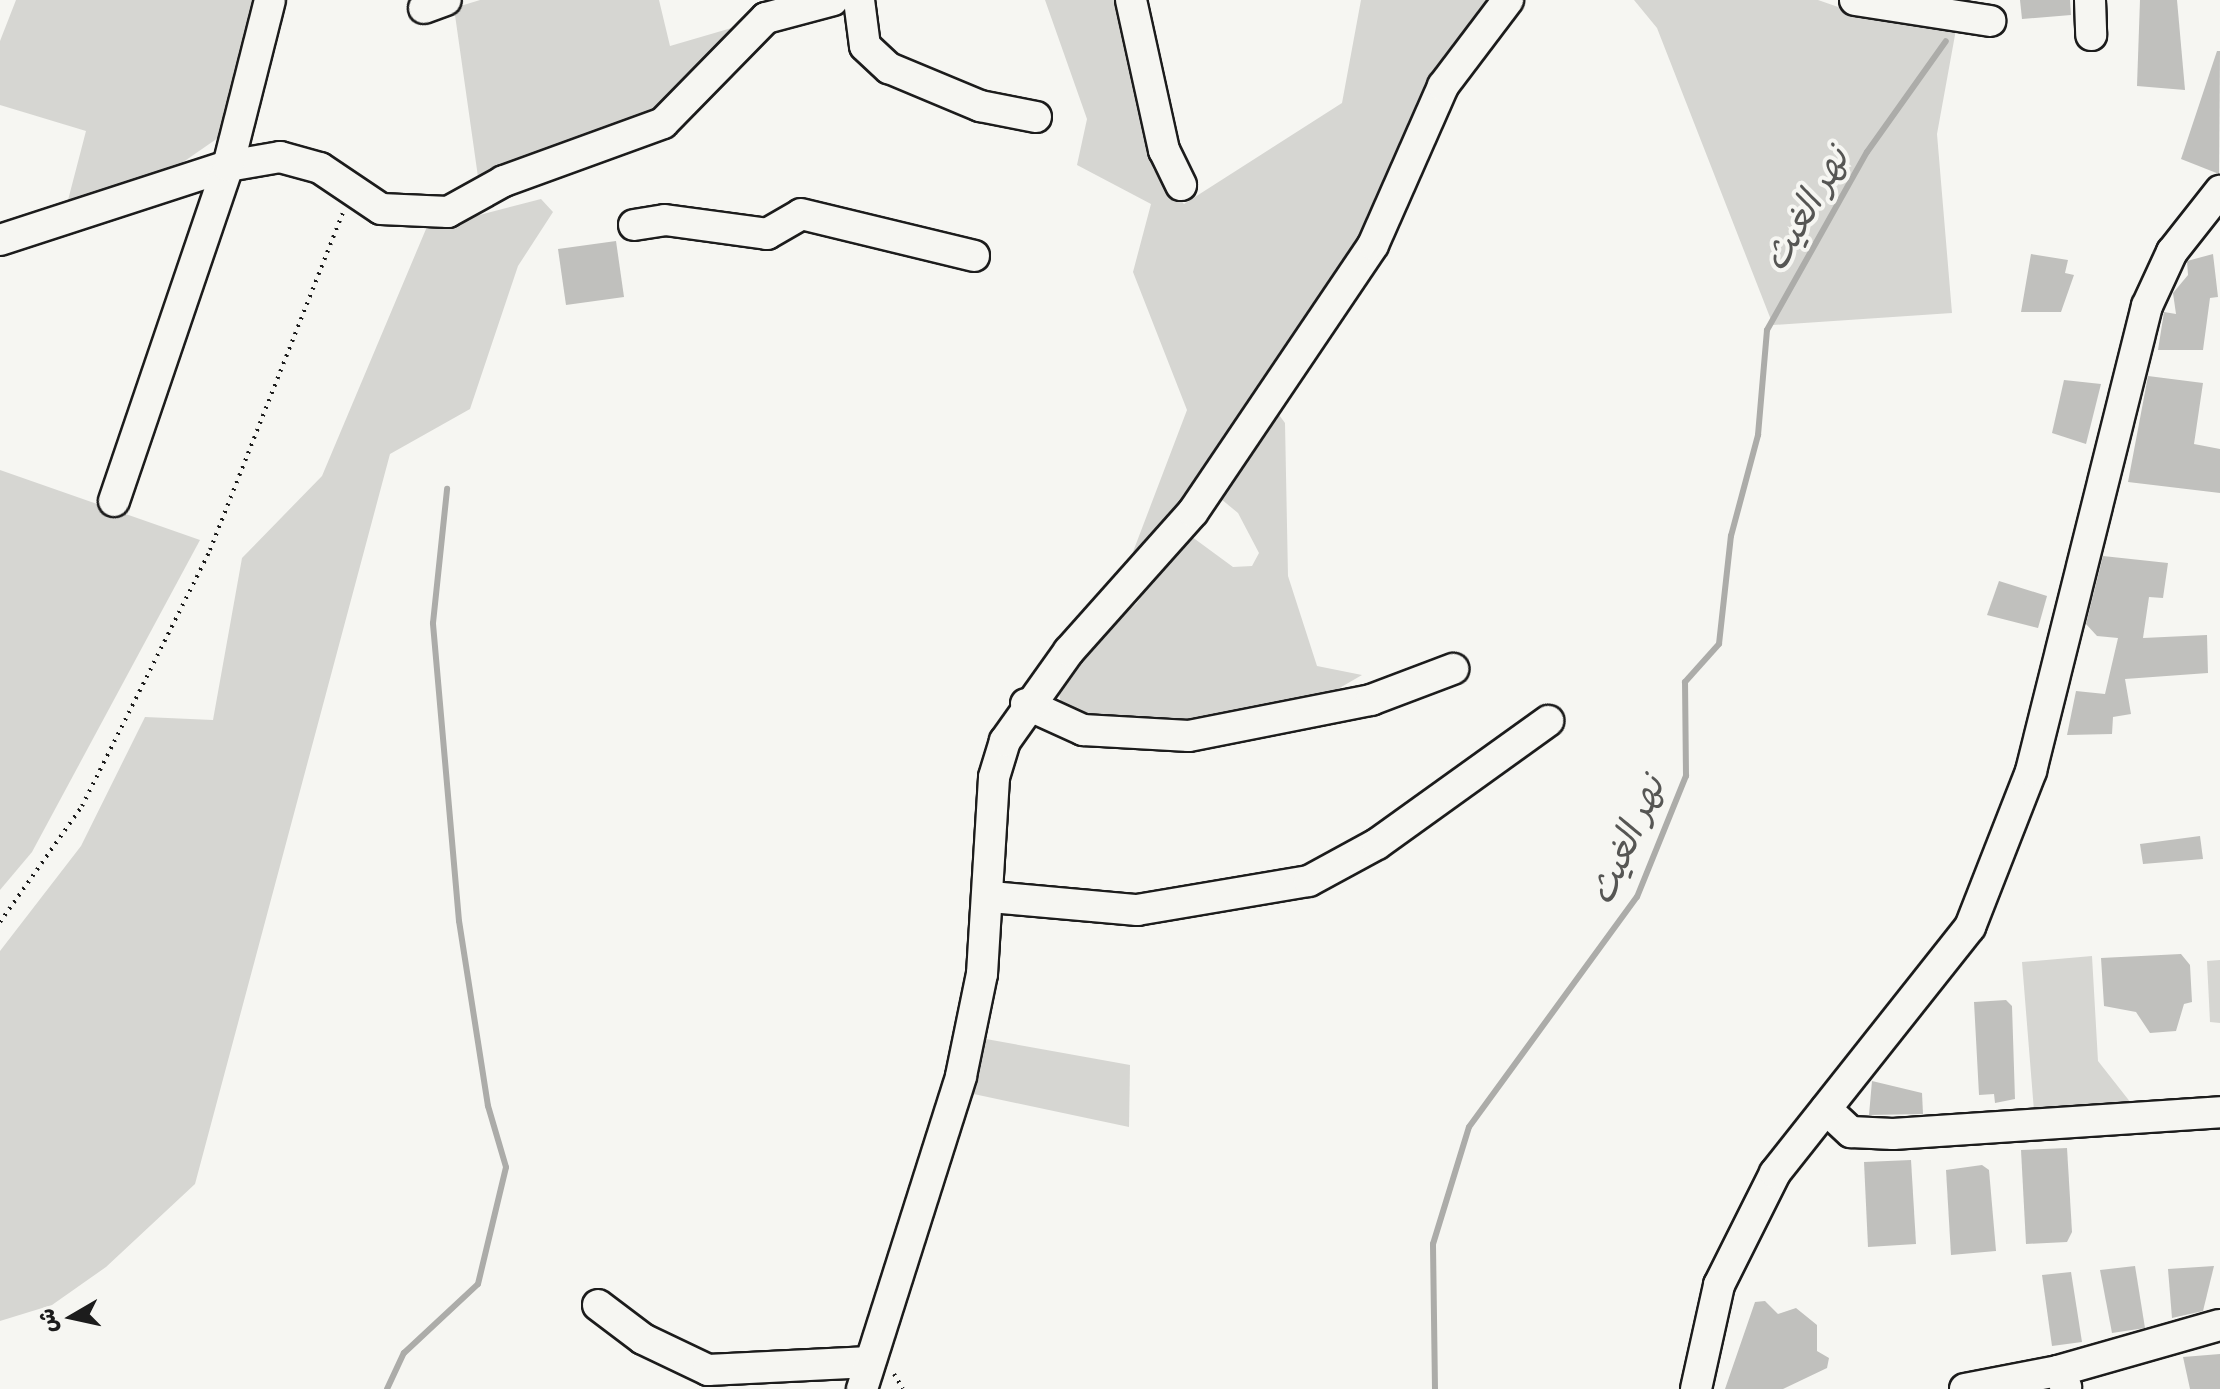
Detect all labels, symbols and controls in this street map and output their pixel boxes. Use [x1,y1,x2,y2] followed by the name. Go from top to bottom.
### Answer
[1753,139,1859,279] water label: نهر الغيث
[1580,769,1674,911] water label: نهر الغيث
[32,1277,112,1357] north arrow
[33,1307,64,1335] text: ش

